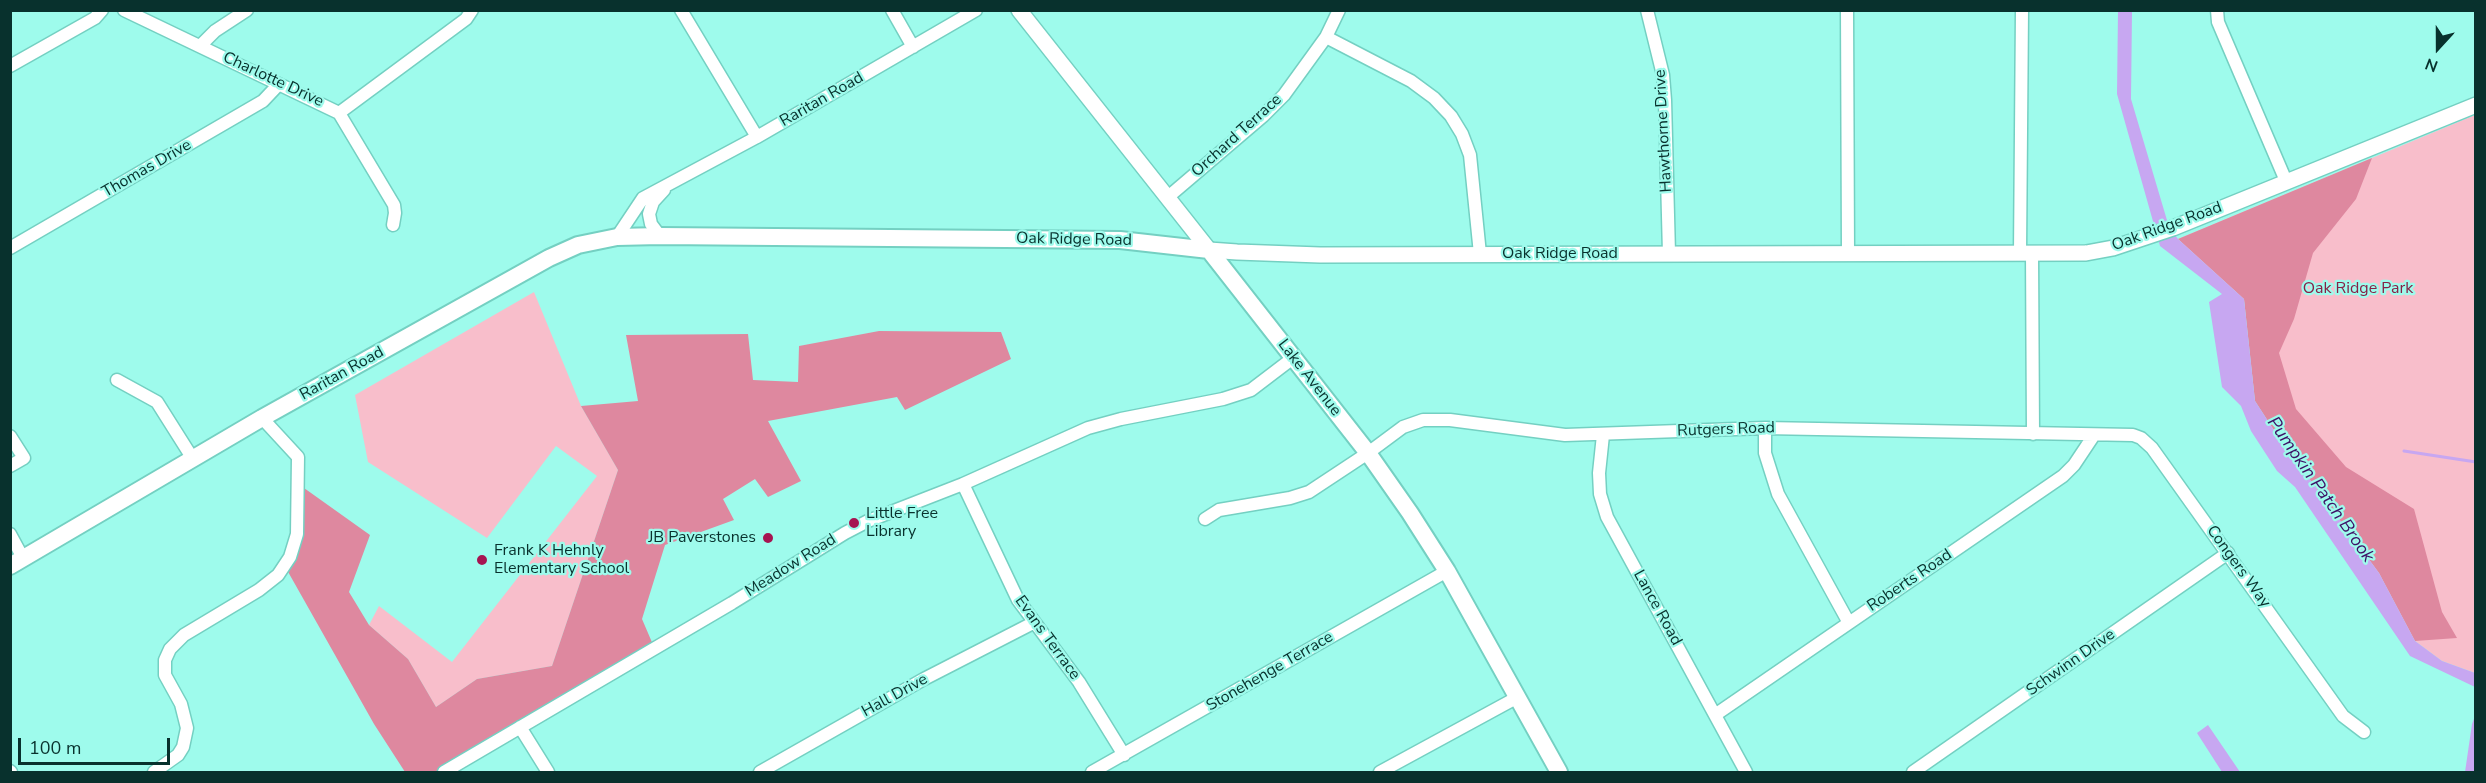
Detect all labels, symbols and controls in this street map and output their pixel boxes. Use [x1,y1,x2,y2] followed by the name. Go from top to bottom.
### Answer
[2408,18,2468,78] north arrow
[220,48,326,112] street label: Charlotte Drive
[2422,52,2441,77] text: N
[777,68,867,132] street label: Raritan Road
[1651,69,1677,193] street label: Hawthorne Drive
[1188,91,1286,181] street label: Orchard Terrace
[99,136,195,202] street label: Thomas Drive
[2109,198,2225,256] street label: Oak Ridge Road
[1016,229,1132,251] street label: Oak Ridge Road
[1502,244,1618,264] street label: Oak Ridge Road
[2303,279,2413,299] park label: Oak Ridge Park
[1273,336,1345,420] street label: Lake Avenue
[297,343,387,405] street label: Raritan Road
[2262,413,2378,567] water label: Pumpkin Patch Brook
[1677,419,1775,441] street label: Rutgers Road
[866,504,938,542] place label: Little Free Library
[847,516,861,530] marker: Little Free Library
[2202,522,2274,612] street label: Congers Way
[648,528,756,548] place label: JB Paverstones
[742,530,840,602] street label: Meadow Road
[761,531,775,545] marker: JB Paverstones
[494,541,629,579] place label: Frank K Hehnly Elementary School
[1864,546,1956,616] street label: Roberts Road
[475,553,489,567] marker: Frank K Hehnly Elementary School
[1628,567,1686,649] street label: Lance Road
[1010,592,1084,684] street label: Evans Terrace
[2023,625,2119,701] street label: Schwinn Drive
[1203,628,1337,716] street label: Stonehenge Terrace
[859,670,931,722] street label: Hall Drive
[21,726,172,764] scale bar
[29,736,81,760] text: 100 m

